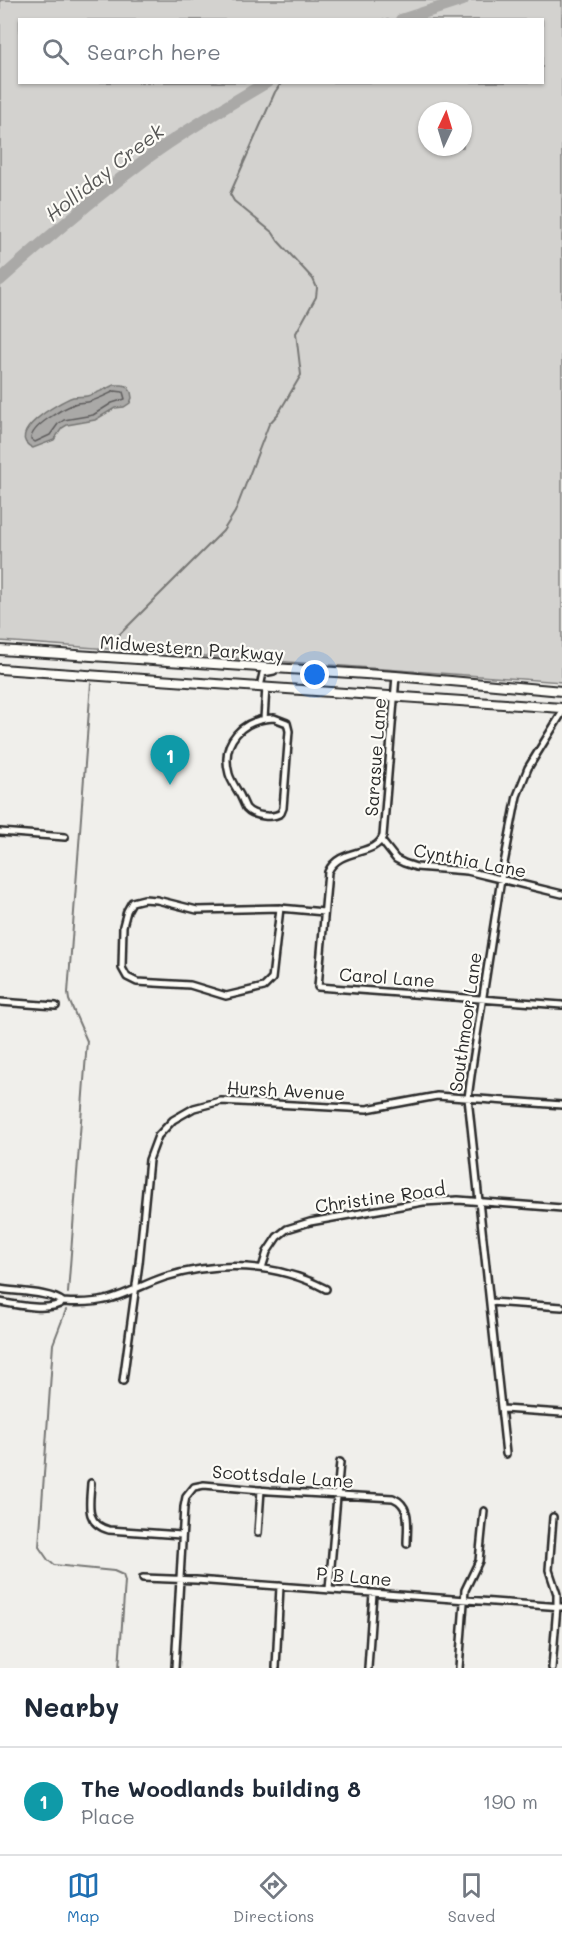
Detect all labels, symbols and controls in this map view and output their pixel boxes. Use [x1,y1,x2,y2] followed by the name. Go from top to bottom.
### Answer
[18,18,544,84] search box
[39,35,72,68] icon: search
[87,37,221,66] text: Search here
[418,102,472,156] north arrow
[39,117,169,227] water label: Holliday Creek
[99,630,285,666] street label: Midwestern Parkway
[300,660,329,689] your location
[359,697,391,817] street label: Sarasue Lane
[150,736,190,785] pin: 1
[411,837,529,883] street label: Cynthia Lane
[443,951,487,1093] street label: Southmoor Lane
[338,962,436,992] street label: Carol Lane
[226,1075,346,1105] street label: Hursh Avenue
[313,1176,447,1218] street label: Christine Road
[211,1459,355,1493] street label: Scottsdale Lane
[315,1561,393,1591] street label: P B Lane
[24,1690,119,1724] text: Nearby
[81,1774,361,1803] text: The Woodlands building 8
[39,1788,48,1814] text: 1
[483,1788,538,1814] text: 190 m
[81,1803,135,1829] text: Place
[67,1869,100,1926] tab: Map
[233,1869,314,1926] tab: Directions
[448,1869,495,1926] tab: Saved

